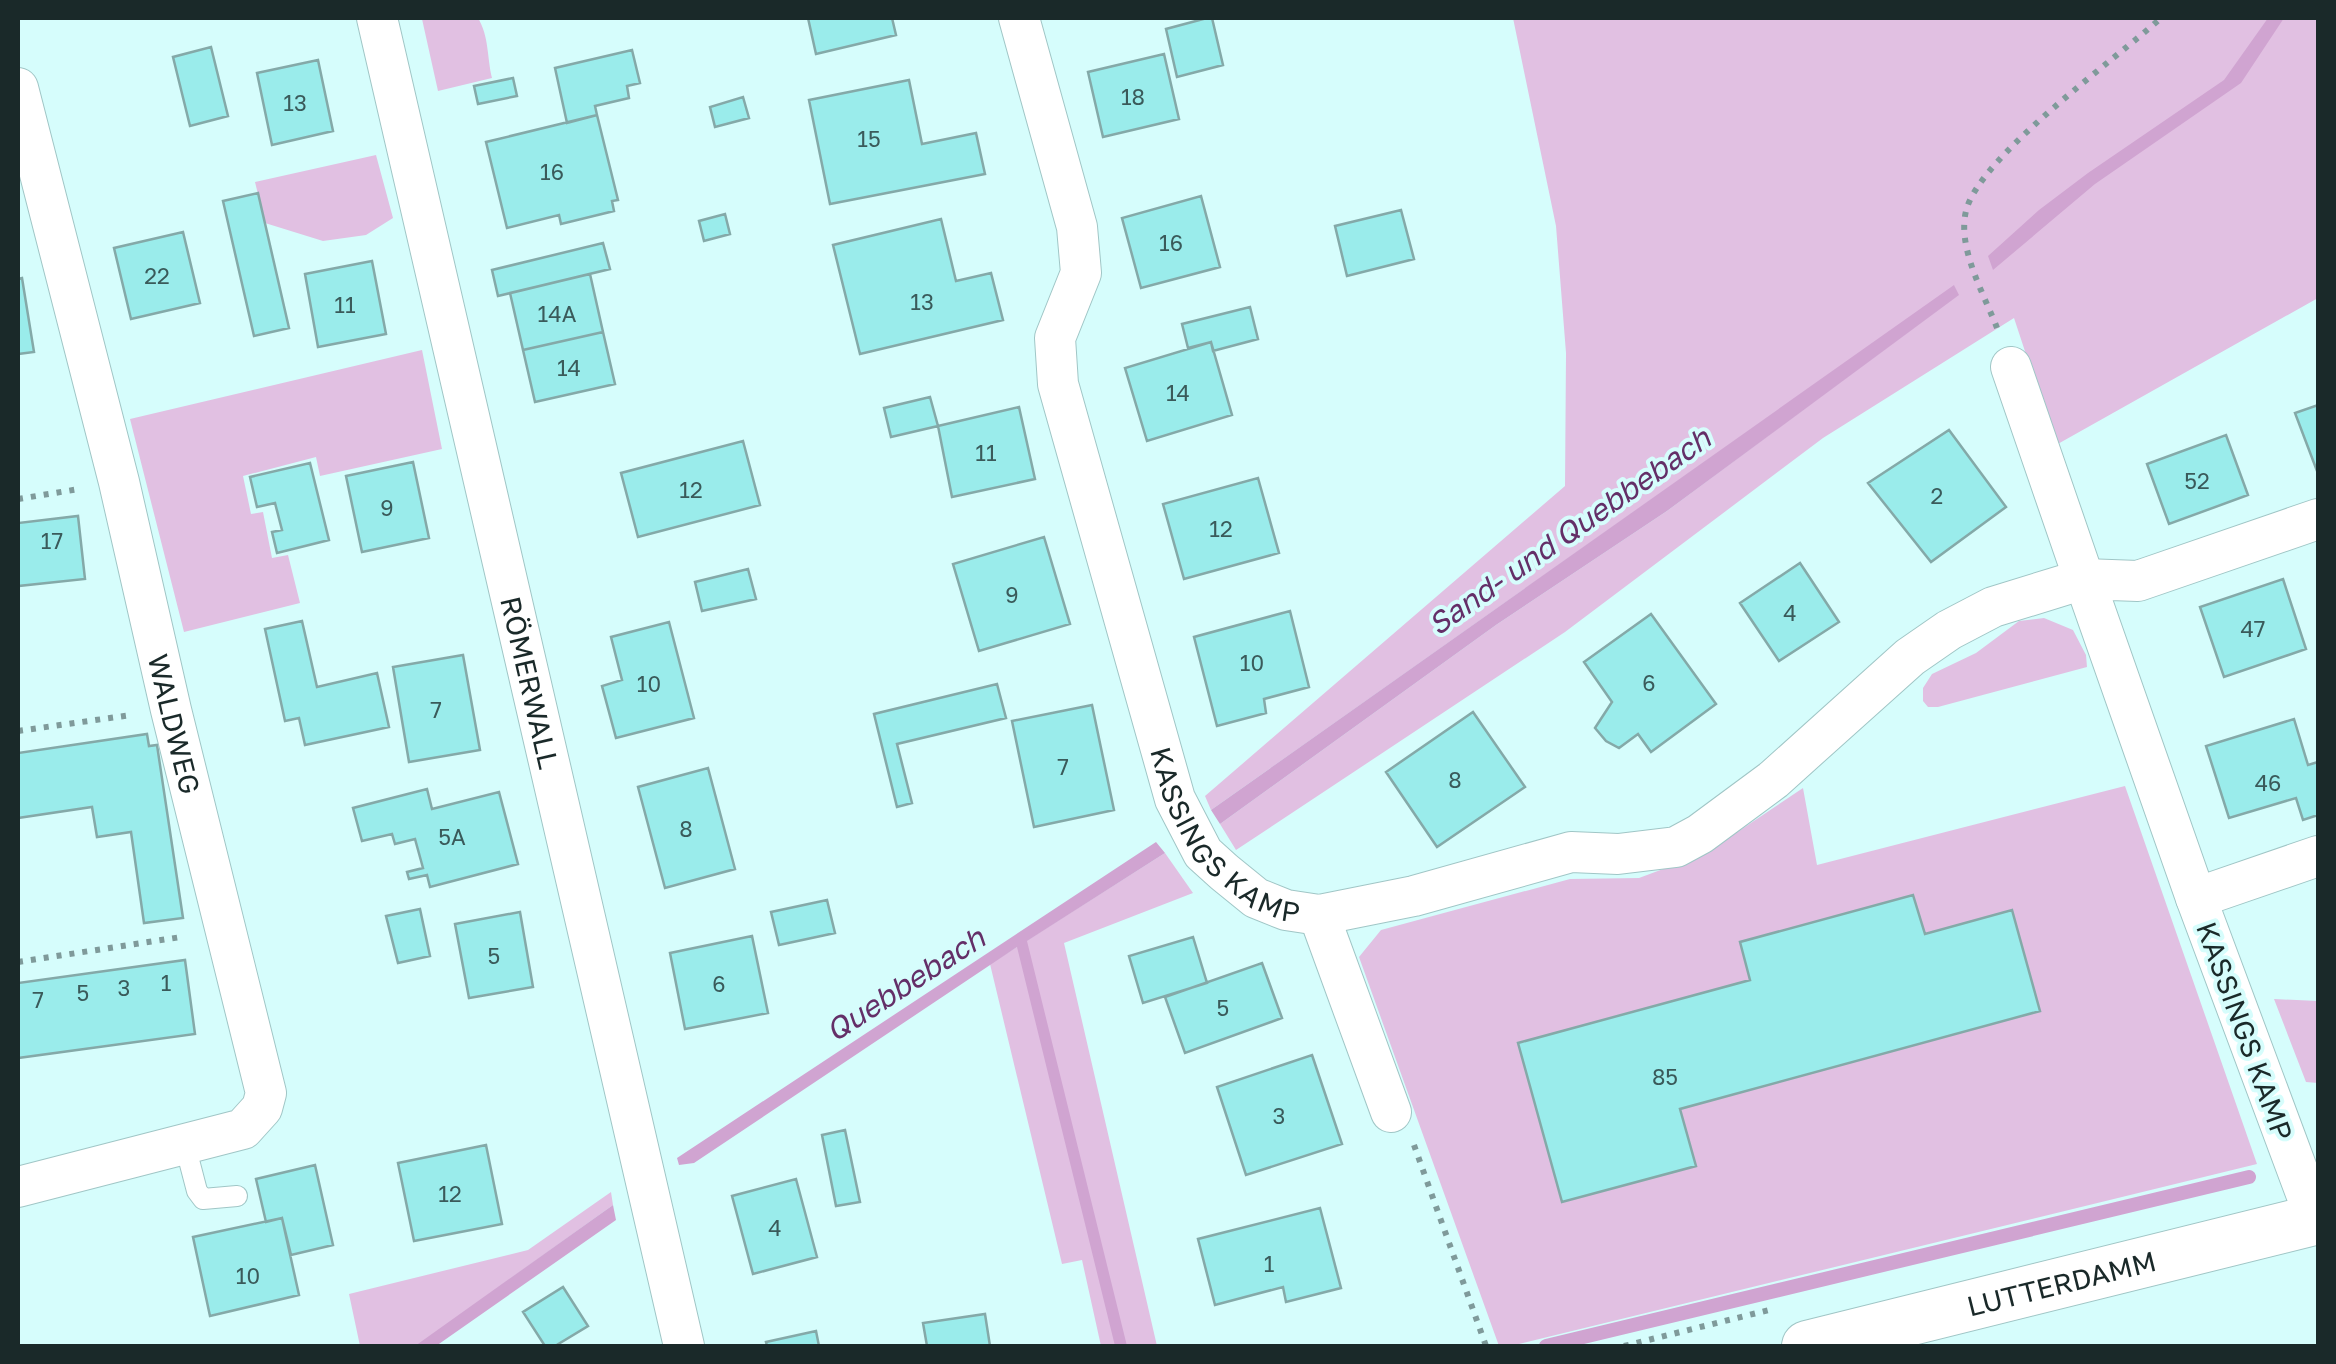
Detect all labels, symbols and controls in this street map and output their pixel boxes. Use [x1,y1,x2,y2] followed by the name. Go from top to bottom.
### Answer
[1121,83,1145,110] house number: 18
[283,89,307,116] house number: 13
[857,125,881,152] house number: 15
[540,158,564,185] house number: 16
[1159,229,1183,256] house number: 16
[144,262,170,289] house number: 22
[910,288,934,315] house number: 13
[334,291,356,318] house number: 11
[538,300,577,327] house number: 14A
[557,354,581,381] house number: 14
[1166,379,1190,406] house number: 14
[1421,419,1719,642] water label: Sand- und Quebbebach
[975,439,997,466] house number: 11
[2184,467,2210,494] house number: 52
[679,476,703,503] house number: 12
[1931,482,1943,509] house number: 2
[380,494,394,521] house number: 9
[1209,515,1233,542] house number: 12
[41,527,63,554] house number: 17
[1005,581,1019,608] house number: 9
[495,593,567,772] street label: RÖMERWALL
[1783,599,1797,626] house number: 4
[2240,615,2266,642] house number: 47
[1240,649,1264,676] house number: 10
[142,651,208,797] street label: WALDWEG
[1642,669,1656,696] house number: 6
[637,670,661,697] house number: 10
[430,696,442,723] house number: 7
[1145,743,1302,928] street label: KASSINGS KAMP
[1057,753,1069,780] house number: 7
[1448,766,1462,793] house number: 8
[2255,769,2281,796] house number: 46
[679,815,693,842] house number: 8
[438,823,466,850] house number: 5A
[2190,917,2300,1145] street label: KASSINGS KAMP
[819,918,993,1049] water label: Quebbebach
[488,942,500,969] house number: 5
[161,969,172,996] house number: 1
[712,970,726,997] house number: 6
[118,974,130,1001] house number: 3
[77,979,89,1006] house number: 5
[32,986,44,1013] house number: 7
[1217,994,1229,1021] house number: 5
[1652,1063,1678,1090] house number: 85
[1273,1102,1285,1129] house number: 3
[438,1180,462,1207] house number: 12
[768,1214,782,1241] house number: 4
[1963,1243,2159,1322] street label: LUTTERDAMM
[1264,1250,1275,1277] house number: 1
[236,1262,260,1289] house number: 10

